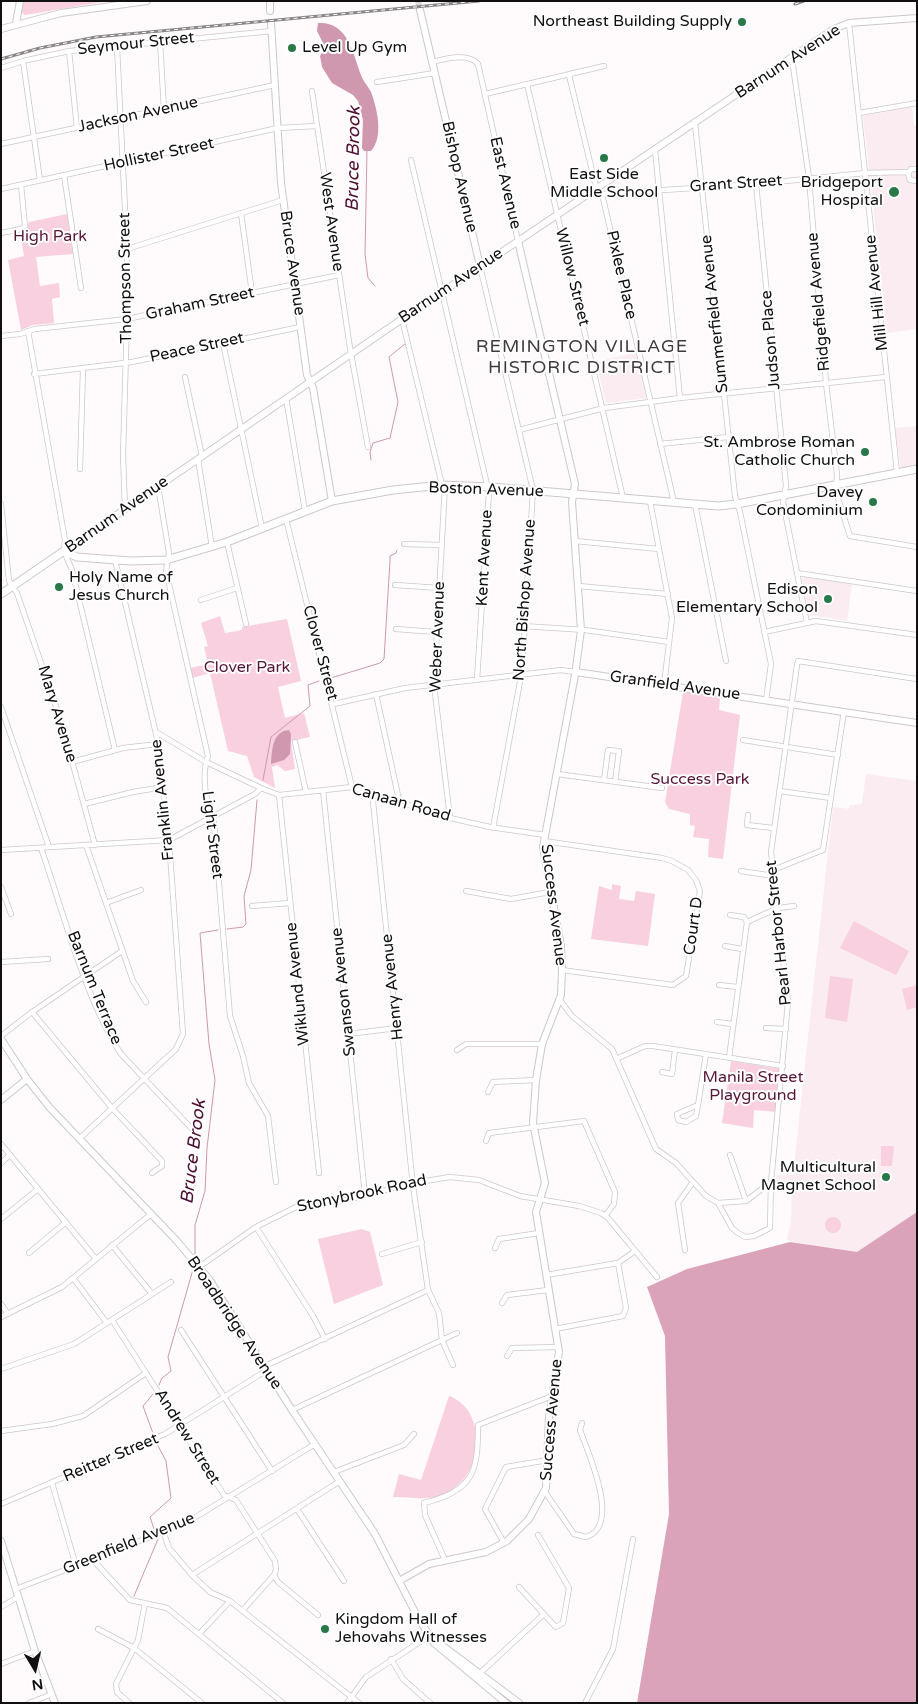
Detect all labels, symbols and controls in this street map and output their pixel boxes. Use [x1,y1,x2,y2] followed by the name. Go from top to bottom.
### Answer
[533,12,732,32] place label: Northeast Building Supply
[736,16,748,28] marker: Northeast Building Supply
[732,21,844,103] street label: Barnum Avenue
[77,28,195,60] street label: Seymour Street
[302,38,407,58] place label: Level Up Gym
[286,42,298,54] marker: Level Up Gym
[76,93,200,137] street label: Jackson Avenue
[342,106,366,212] water label: Bruce Brook
[437,119,481,235] street label: Bishop Avenue
[102,134,216,176] street label: Hollister Street
[485,135,525,231] street label: East Avenue
[598,152,610,164] marker: East Side Middle School
[550,165,658,203] place label: East Side Middle School
[315,171,347,273] street label: West Avenue
[689,171,783,197] street label: Grant Street
[801,173,883,211] place label: Bridgeport Hospital
[887,185,901,199] marker: Bridgeport Hospital
[275,209,309,317] street label: Bruce Avenue
[115,212,137,344] street label: Thompson Street
[551,226,593,328] street label: Willow Street
[13,227,87,247] park label: High Park
[601,229,641,321] street label: Pixlee Place
[803,232,835,372] street label: Ridgefield Avenue
[697,234,733,394] street label: Summerfield Avenue
[861,234,893,352] street label: Mill Hill Avenue
[395,244,507,328] street label: Barnum Avenue
[144,283,256,325] street label: Graham Street
[757,289,785,391] street label: Judson Place
[148,329,246,367] street label: Peace Street
[474,336,690,378] district label: REMINGTON VILLAGE HISTORIC DISTRICT
[703,433,855,471] place label: St. Ambrose Roman Catholic Church
[859,446,871,458] marker: St. Ambrose Roman Catholic Church
[62,472,172,558] street label: Barnum Avenue
[428,478,544,502] street label: Boston Avenue
[756,483,863,521] place label: Davey Condominium
[867,496,879,508] marker: Davey Condominium
[473,509,497,607] street label: Kent Avenue
[510,518,540,682] street label: North Bishop Avenue
[69,568,173,606] place label: Holy Name of Jesus Church
[676,580,818,618] place label: Edison Elementary School
[53,581,65,593] marker: Holy Name of Jesus Church
[426,581,450,693] street label: Weber Avenue
[822,593,834,605] marker: Edison Elementary School
[298,603,342,703] street label: Clover Street
[204,658,290,678] park label: Clover Park
[33,663,81,765] street label: Mary Avenue
[609,667,741,705] street label: Granfield Avenue
[147,738,179,862] street label: Franklin Avenue
[650,770,750,790] park label: Success Park
[349,780,453,826] street label: Canaan Road
[197,790,227,880] street label: Light Street
[536,843,570,967] street label: Success Avenue
[762,859,796,1007] street label: Pearl Harbor Street
[680,896,708,956] street label: Court D
[282,921,314,1047] street label: Wiklund Avenue
[328,927,360,1057] street label: Swanson Avenue
[62,928,126,1048] street label: Barnum Terrace
[378,933,408,1041] street label: Henry Avenue
[702,1068,804,1106] park label: Manila Street Playground
[177,1098,211,1206] water label: Bruce Brook
[761,1158,876,1196] place label: Multicultural Magnet School
[295,1171,429,1217] street label: Stonybrook Road
[880,1171,892,1183] marker: Multicultural Magnet School
[182,1253,286,1393] street label: Broadbridge Avenue
[537,1358,567,1482] street label: Success Avenue
[150,1386,224,1488] street label: Andrew Street
[60,1429,162,1487] street label: Reitter Street
[60,1509,198,1579] street label: Greenfield Avenue
[335,1610,487,1648] place label: Kingdom Hall of Jehovahs Witnesses
[319,1623,331,1635] marker: Kingdom Hall of Jehovahs Witnesses
[10,1644,60,1694] north arrow
[31,1675,44,1694] text: N

